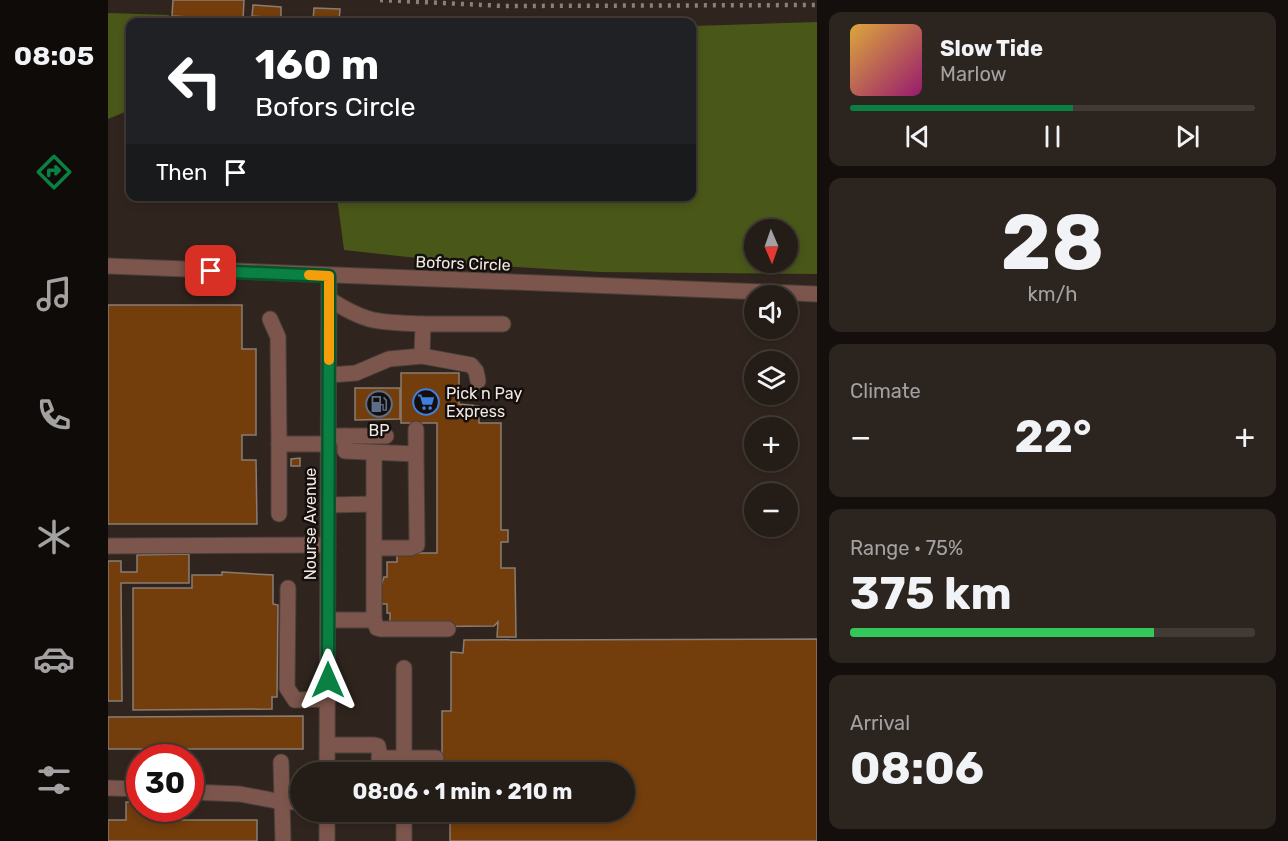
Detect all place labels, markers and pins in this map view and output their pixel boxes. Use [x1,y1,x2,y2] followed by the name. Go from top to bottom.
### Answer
[185,245,236,296] pin
[446,384,522,421] place label: Pick n Pay Express
[411,387,441,417] supermarket icon: Pick n Pay Express
[364,389,394,419] fuel station icon: BP
[369,421,389,440] place label: BP

